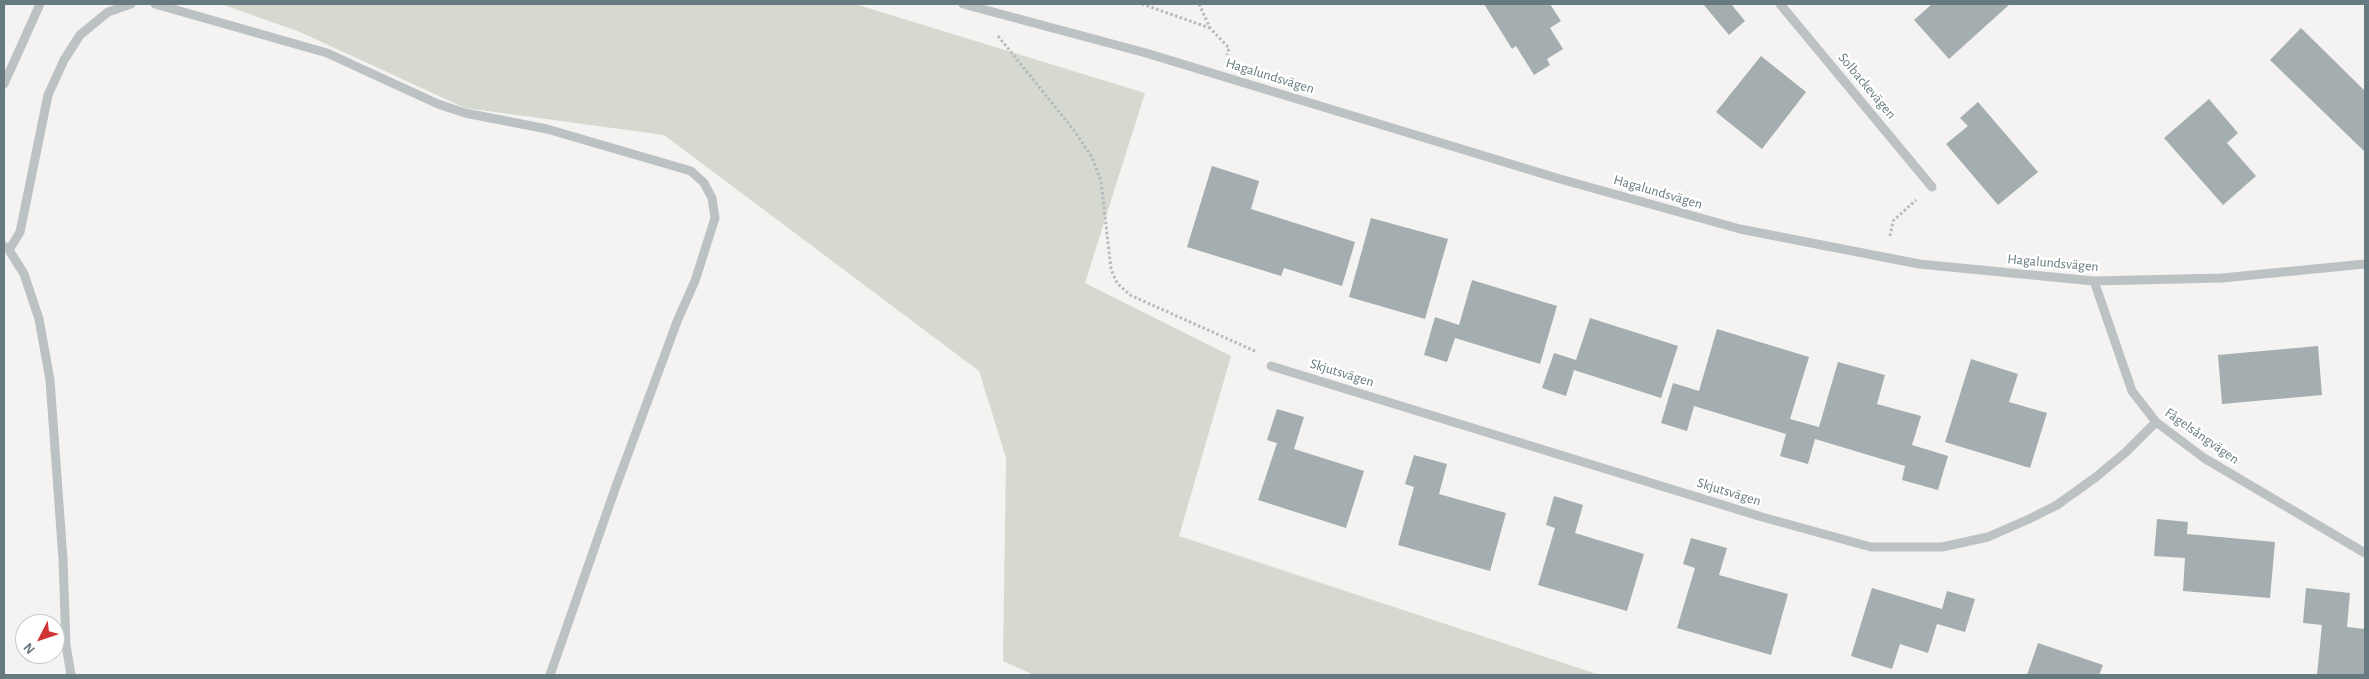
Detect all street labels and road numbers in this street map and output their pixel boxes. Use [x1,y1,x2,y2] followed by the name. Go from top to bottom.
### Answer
[1835,50,1899,122] street label: Solbackevägen
[1224,55,1316,97] street label: Hagalundsvägen
[1612,171,1704,213] street label: Hagalundsvägen
[2007,251,2099,275] street label: Hagalundsvägen
[1308,355,1376,391] street label: Skjutsvägen
[2162,404,2242,468] street label: Fågelsångvägen
[1695,474,1763,510] street label: Skjutsvägen

